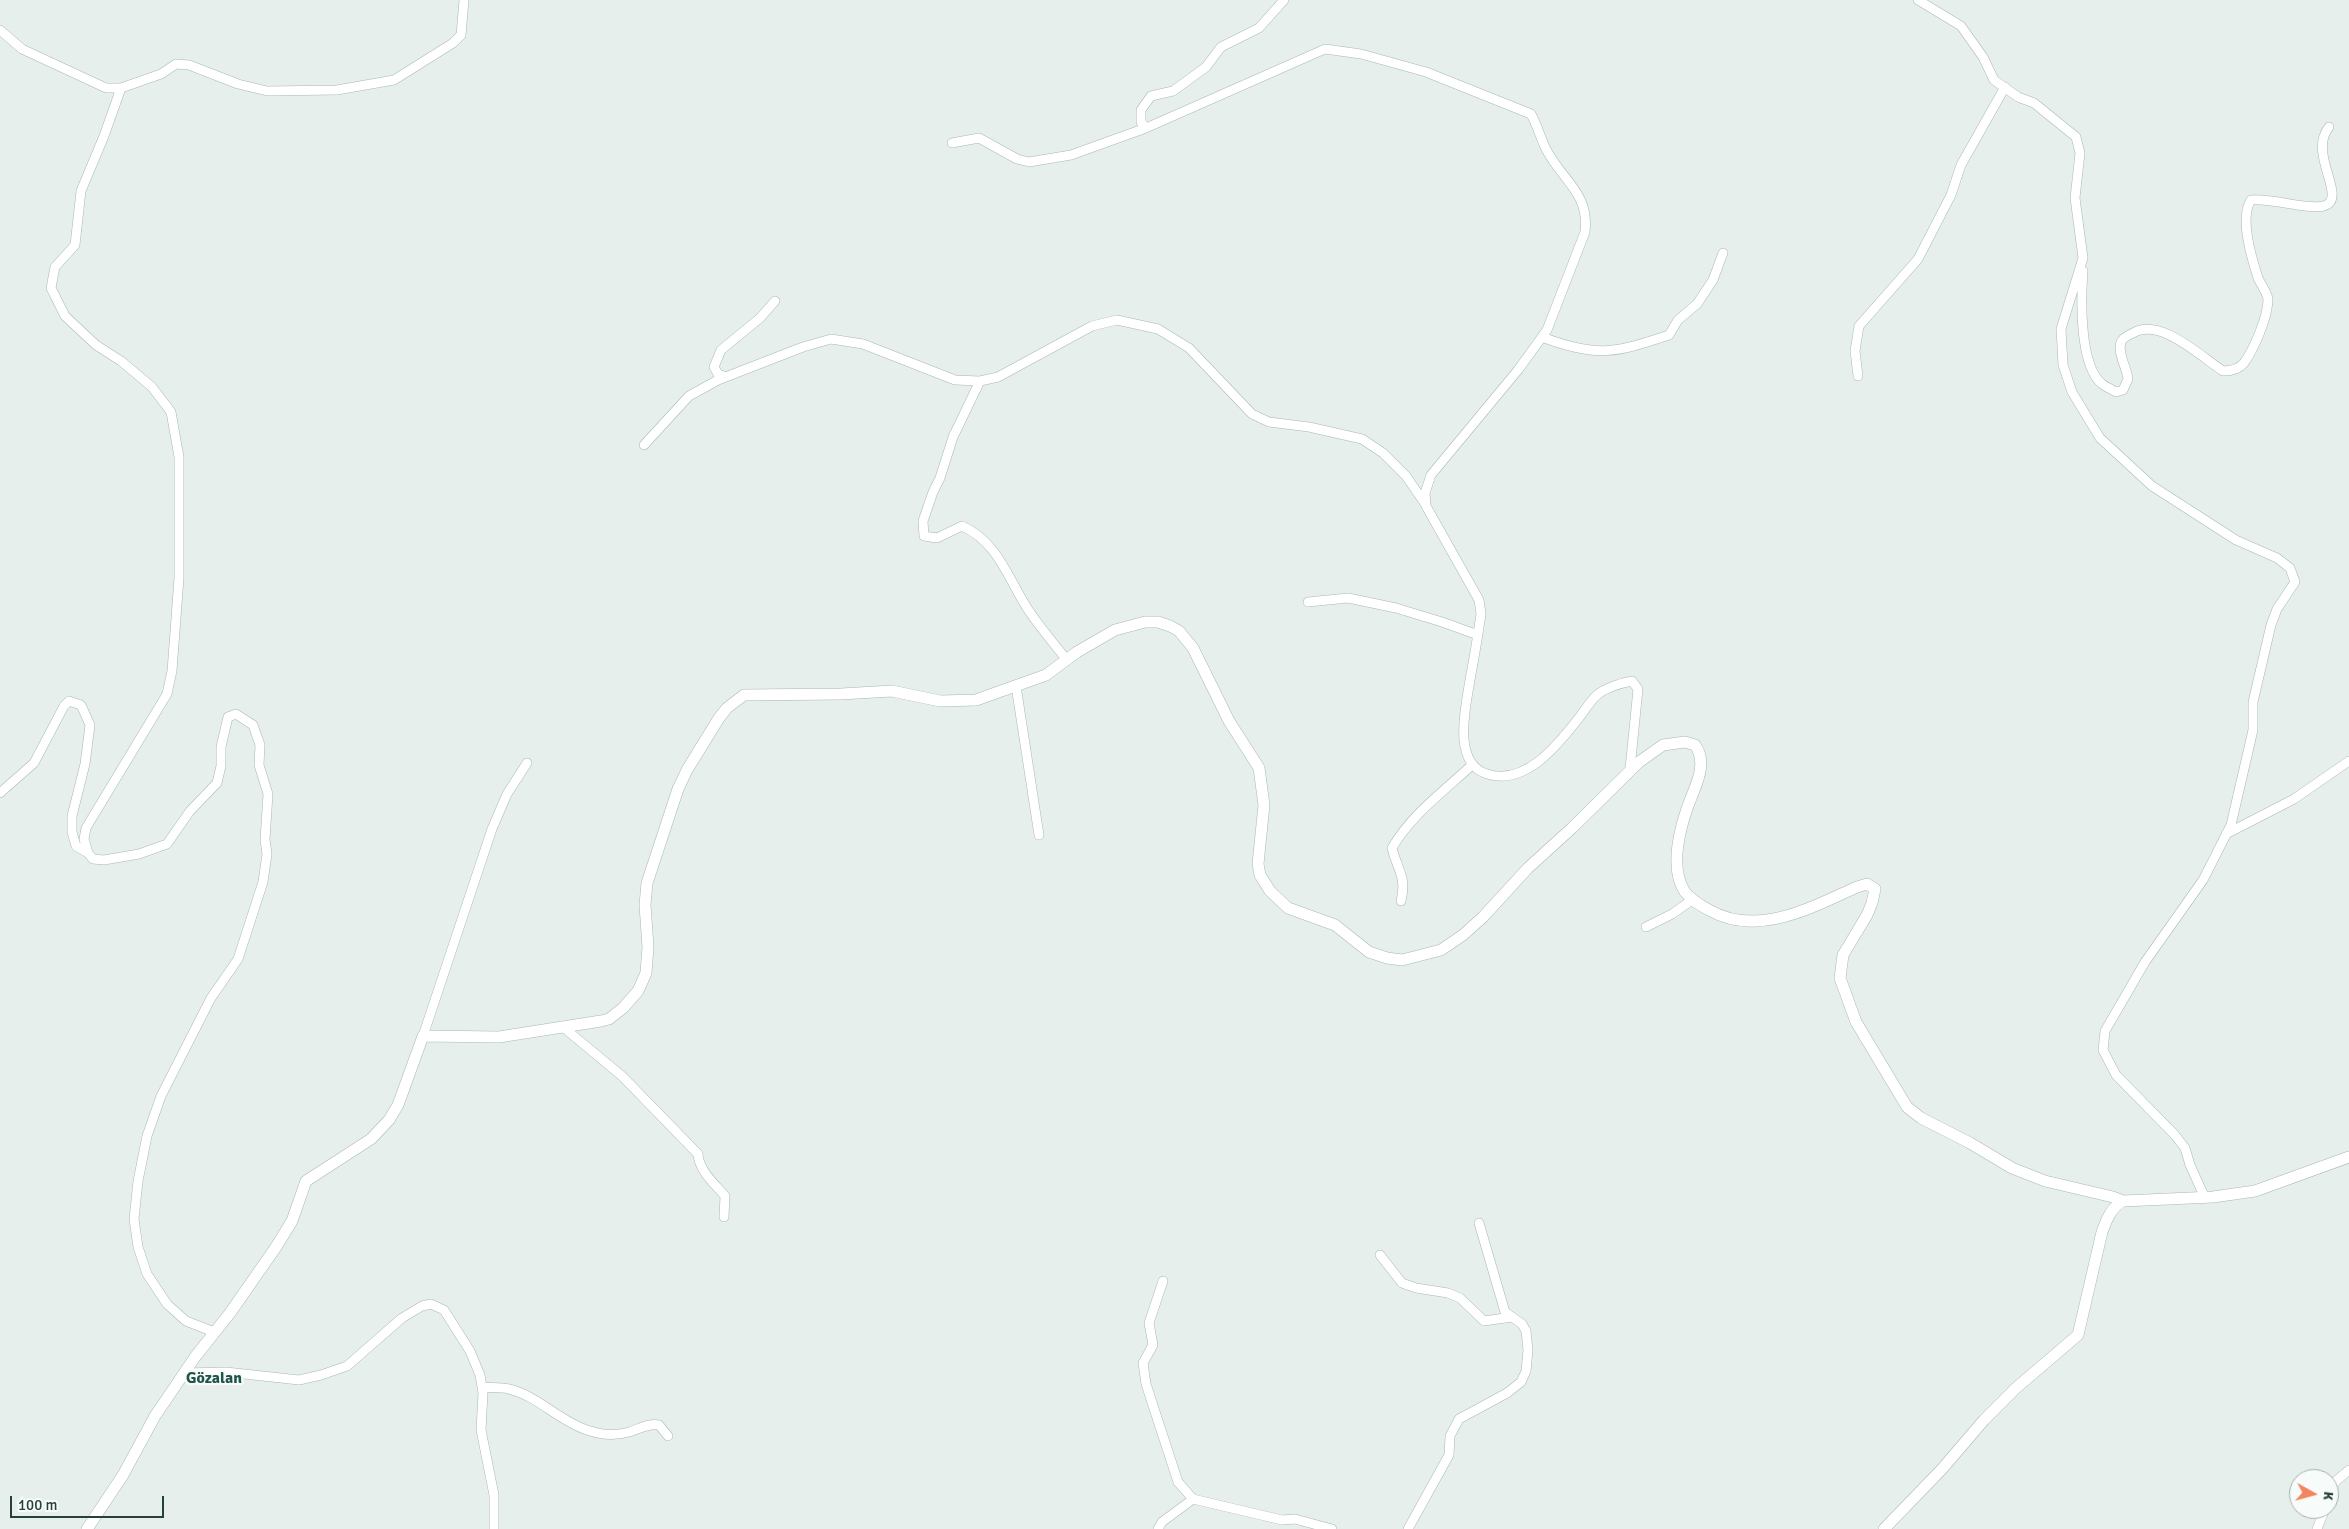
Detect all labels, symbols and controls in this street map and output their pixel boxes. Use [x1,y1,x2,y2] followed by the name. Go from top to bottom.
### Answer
[186,1369,242,1389] district label: Gözalan
[2289,1469,2339,1519] north arrow
[12,1486,166,1518] scale bar
[2319,1490,2337,1501] text: K
[18,1496,58,1514] text: 100 m

